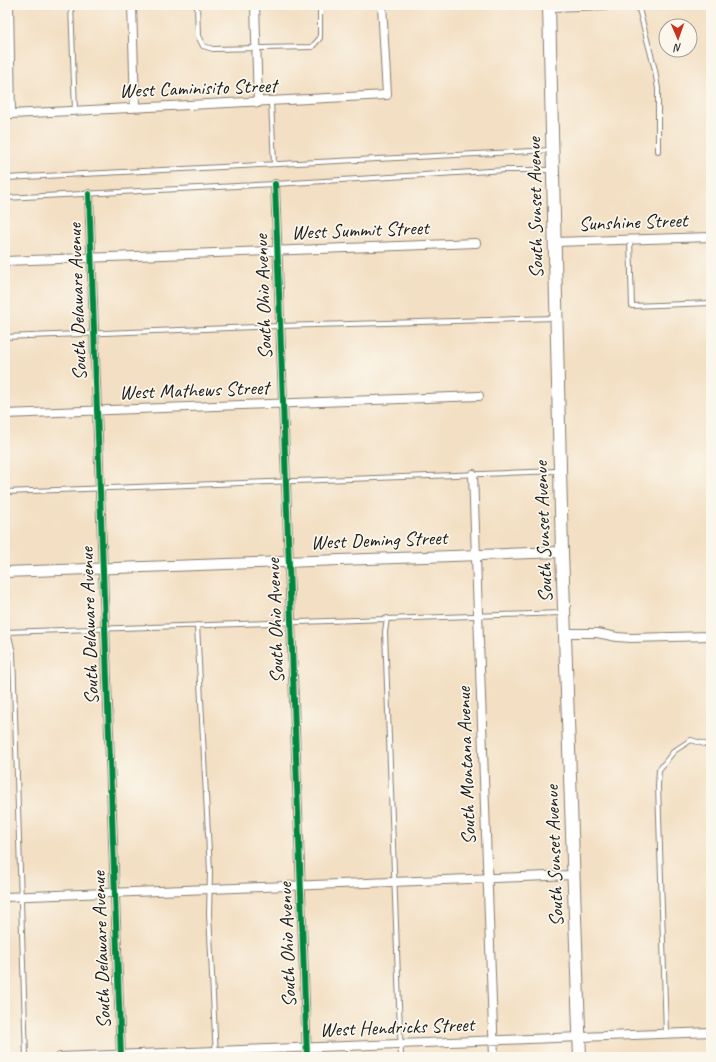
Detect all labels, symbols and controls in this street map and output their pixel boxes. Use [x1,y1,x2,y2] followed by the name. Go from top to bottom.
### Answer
[658,18,698,58] north arrow
[673,41,682,55] text: N
[119,73,280,103] street label: West Caminisito Street
[521,136,549,279] street label: South Sunset Avenue
[578,208,690,236] street label: Sunshine Street
[291,215,431,245] street label: West Summit Street
[62,221,92,381] street label: South Delaware Avenue
[248,233,278,360] street label: South Ohio Avenue
[119,375,273,405] street label: West Mathews Street
[528,459,558,603] street label: South Sunset Avenue
[310,525,450,555] street label: West Deming Street
[74,545,104,705] street label: South Delaware Avenue
[260,557,290,684] street label: South Ohio Avenue
[451,685,481,845] street label: South Montana Avenue
[539,783,569,927] street label: South Sunset Avenue
[86,869,116,1029] street label: South Delaware Avenue
[272,881,302,1008] street label: South Ohio Avenue
[319,1012,477,1042] street label: West Hendricks Street

